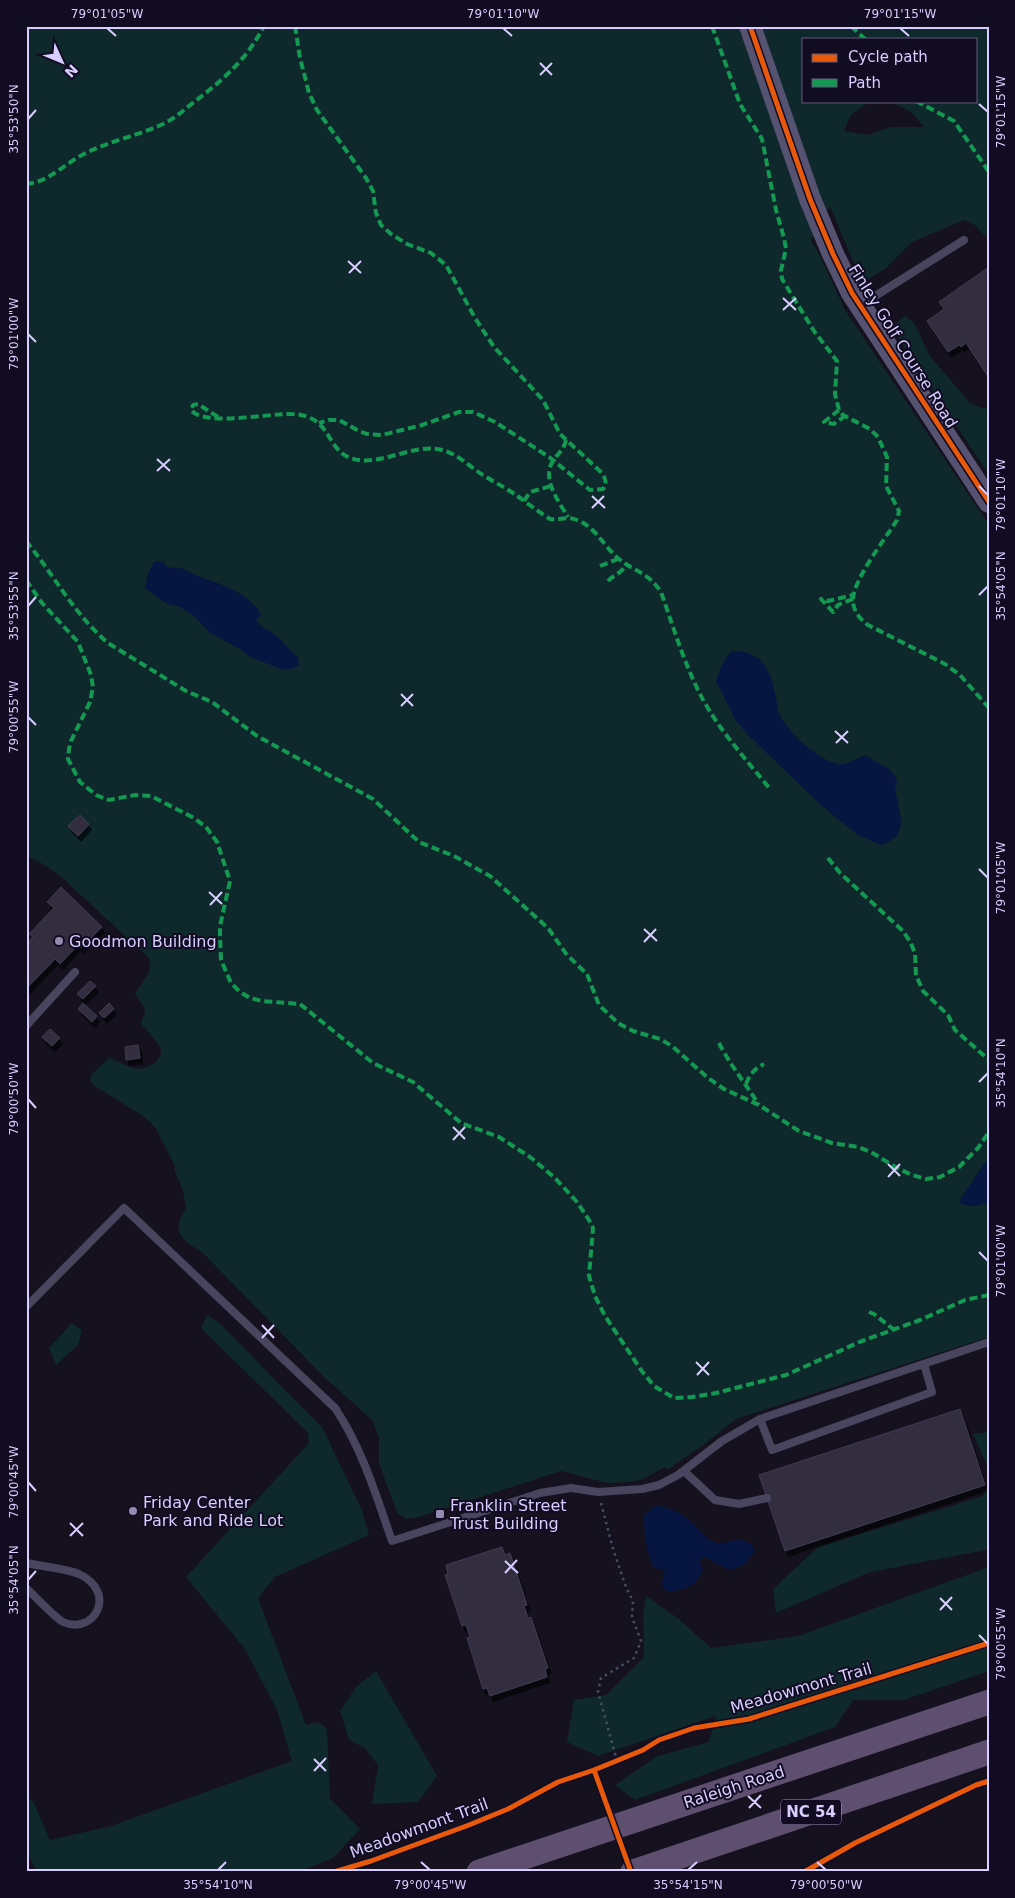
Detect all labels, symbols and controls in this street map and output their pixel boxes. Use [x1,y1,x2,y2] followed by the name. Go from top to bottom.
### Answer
[71,7,143,21] text: 79°01'05"W
[467,7,539,21] text: 79°01'10"W
[864,7,936,21] text: 79°01'15"W
[38,38,88,88] north arrow
[802,38,978,102] legend
[848,48,928,66] text: Cycle path
[62,61,81,81] text: N
[848,74,881,92] text: Path
[994,76,1008,148] text: 79°01'15"W
[7,84,21,154] text: 35°53'50"N
[845,260,961,432] street label: Finley Golf Course Road
[7,298,21,370] text: 79°01'00"W
[994,459,1008,531] text: 79°01'10"W
[994,551,1008,621] text: 35°54'05"N
[7,571,21,641] text: 35°53'55"N
[7,681,21,753] text: 79°00'55"W
[994,842,1008,914] text: 79°01'05"W
[69,932,217,951] place label: Goodmon Building
[53,935,65,947] marker: Goodmon Building
[994,1038,1008,1108] text: 35°54'10"N
[7,1063,21,1135] text: 79°00'50"W
[994,1225,1008,1297] text: 79°01'00"W
[7,1446,21,1518] text: 79°00'45"W
[143,1493,283,1530] place label: Friday Center Park and Ride Lot
[449,1496,567,1533] place label: Franklin Street Trust Building
[127,1505,139,1517] marker: Friday Center Park and Ride Lot
[434,1508,446,1520] marker: Franklin Street Trust Building
[7,1545,21,1615] text: 35°54'05"N
[994,1608,1008,1680] text: 79°00'55"W
[728,1659,874,1717] street label: Meadowmont Trail
[681,1762,787,1812] street label: Raleigh Road
[347,1794,491,1862] street label: Meadowmont Trail
[781,1800,841,1824] road number: NC 54
[183,1878,253,1892] text: 35°54'10"N
[394,1878,466,1892] text: 79°00'45"W
[653,1878,723,1892] text: 35°54'15"N
[790,1878,862,1892] text: 79°00'50"W

